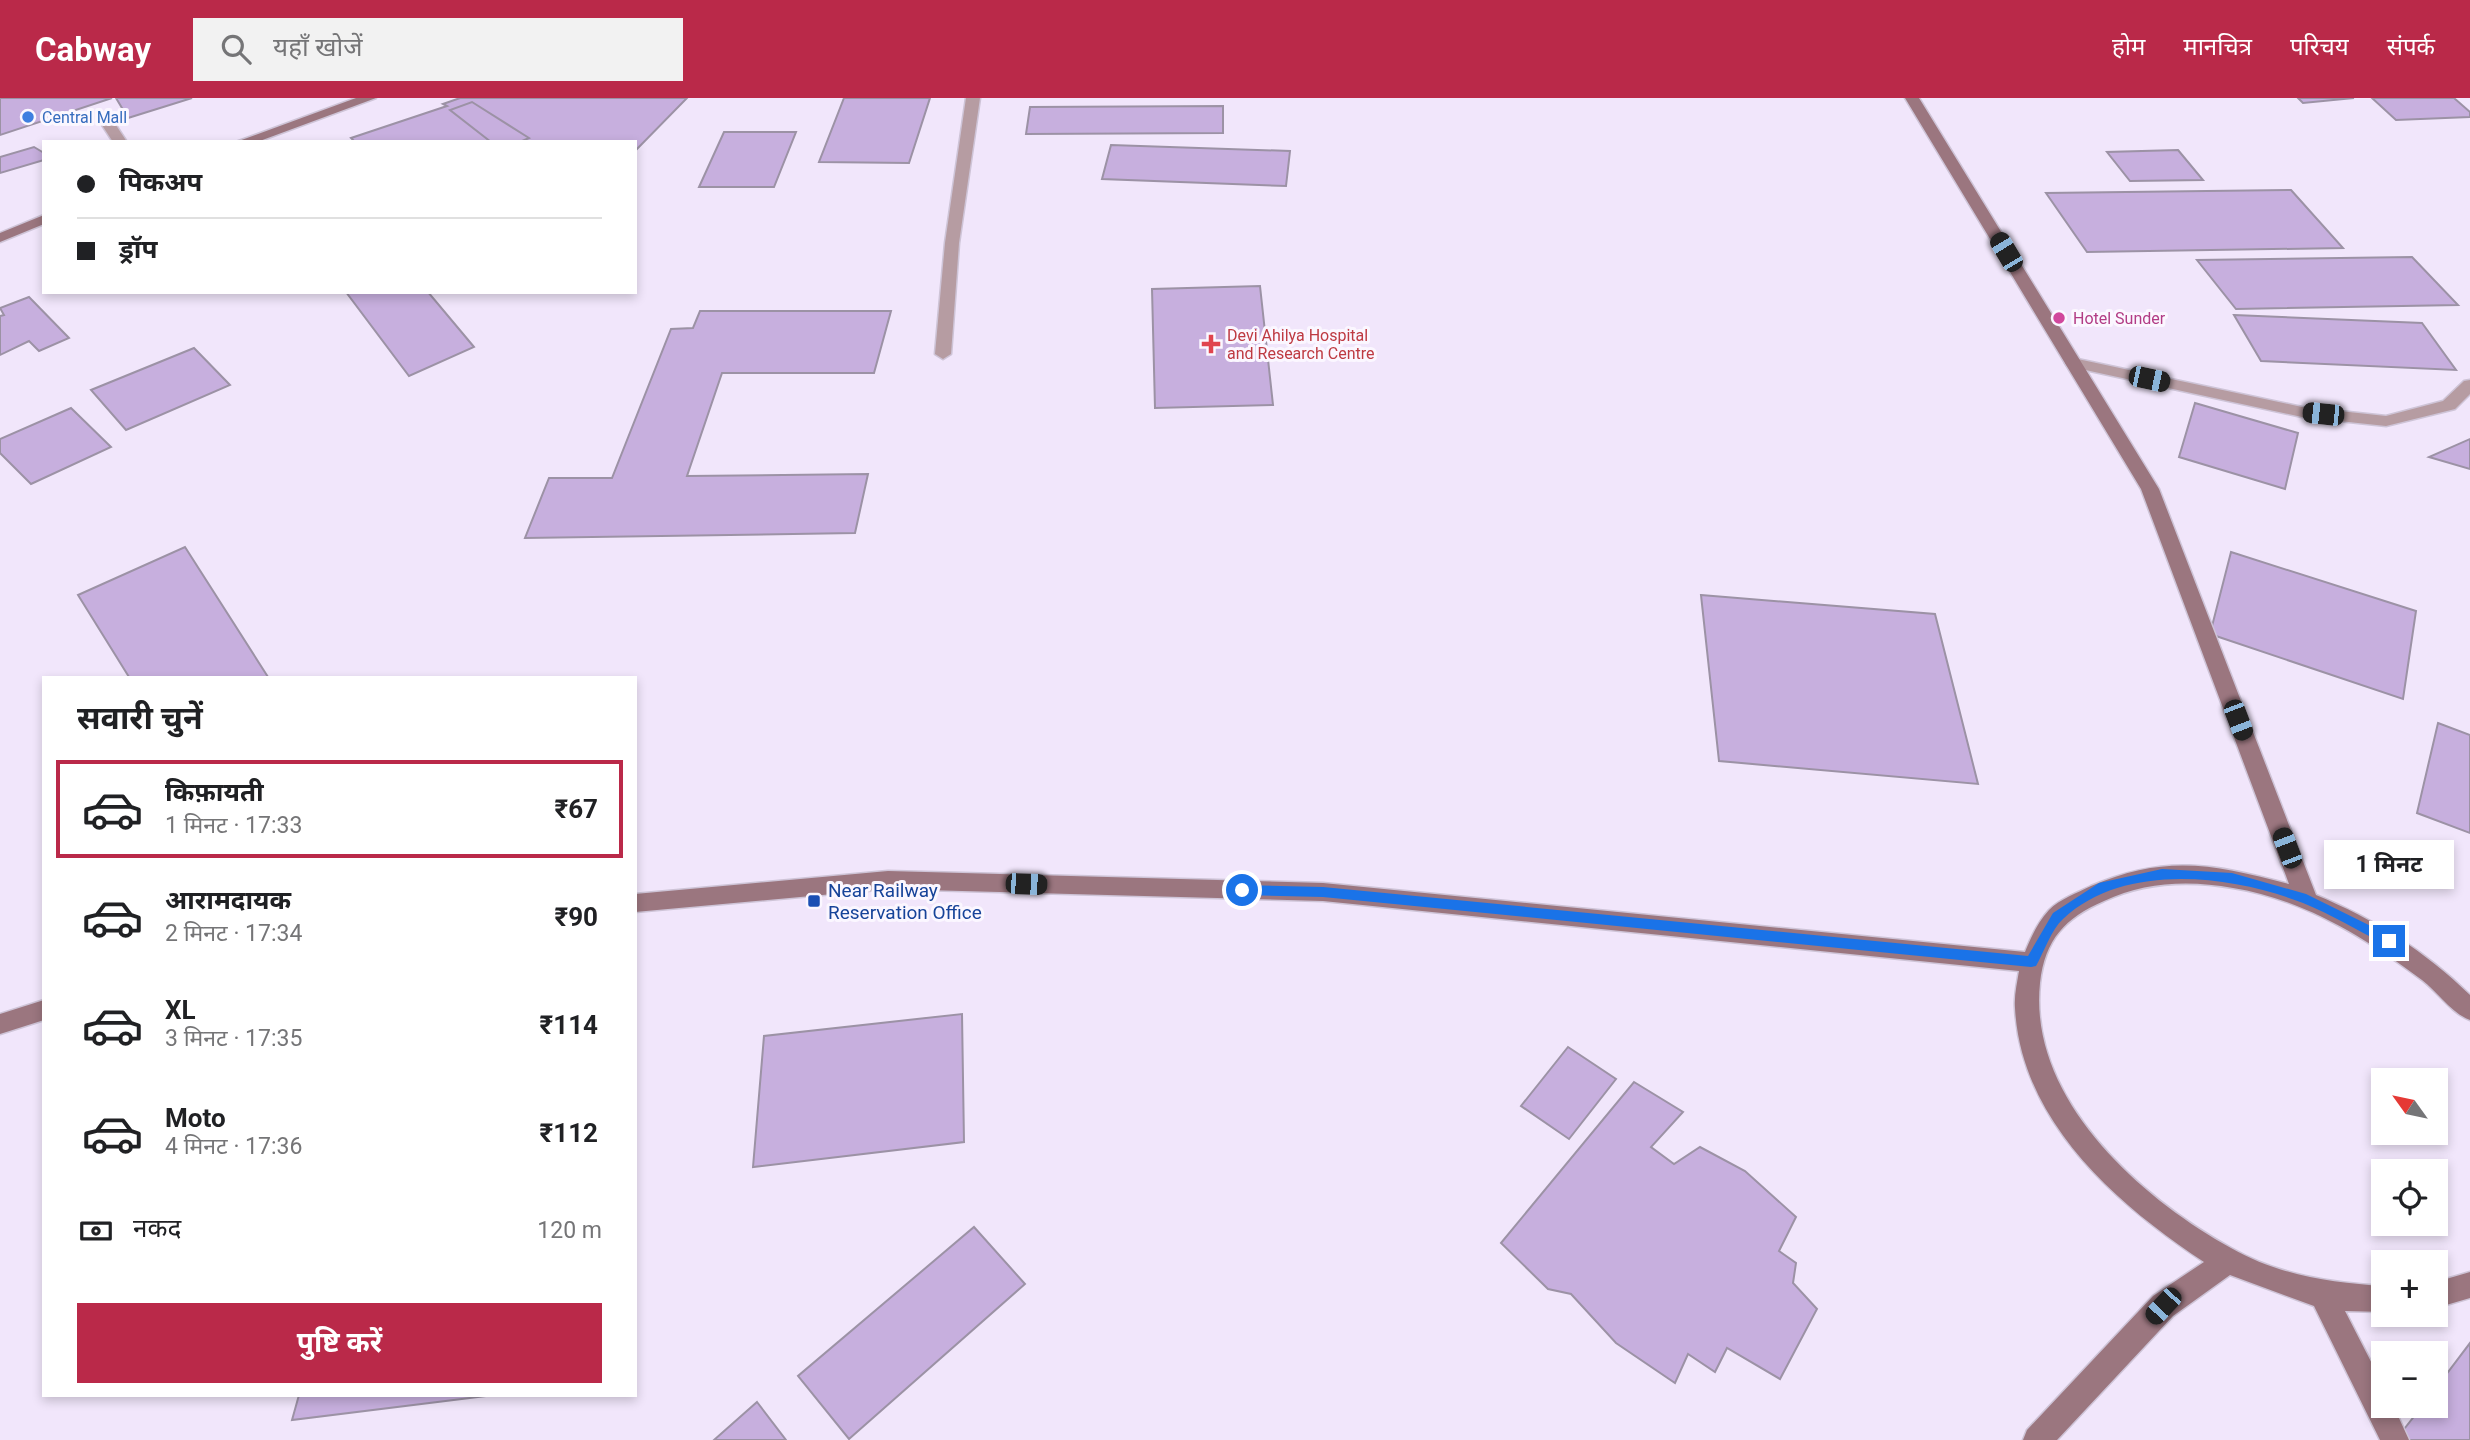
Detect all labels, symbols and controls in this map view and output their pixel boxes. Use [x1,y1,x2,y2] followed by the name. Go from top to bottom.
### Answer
[193,18,683,81] search box
[35,30,151,69] text: Cabway
[217,30,255,68] icon: search
[273,32,362,62] text: यहाँ खोजें
[2112,33,2145,61] text: होम
[2183,33,2252,61] text: मानचित्र
[2290,33,2349,61] text: परिचय
[2387,33,2435,61] text: संपर्क
[42,108,127,127] place label: Central Mall
[20,109,36,125] marker: Central Mall
[119,167,202,197] text: पिकअप
[1987,229,2026,275] car
[119,234,157,264] text: ड्रॉप
[2073,309,2166,328] place label: Hotel Sunder
[2051,310,2067,326] marker: Hotel Sunder
[1227,326,1374,363] place label: Devi Ahilya Hospital and Research Centre
[1201,334,1221,354] marker: Devi Ahilya Hospital and Research Centre
[2127,364,2172,394] car
[2302,401,2345,427] car
[2221,697,2256,743] car
[77,699,203,737] text: सवारी चुनें
[165,777,264,807] text: किफ़ायती
[81,778,144,841] icon: car
[554,794,598,824] text: ₹67
[165,812,302,839] text: 1 मिनट · 17:33
[2270,825,2305,871] car
[2324,840,2454,888] callout: 1 मिनट
[2355,851,2423,878] text: 1 मिनट
[1005,873,1048,895] car
[1226,874,1258,906] route start
[828,879,982,924] place label: Near Railway Reservation Office
[165,885,291,915] text: आरामदायक
[81,886,144,949] icon: car
[806,893,822,909] marker: Near Railway Reservation Office
[554,902,598,932] text: ₹90
[165,920,302,947] text: 2 मिनट · 17:34
[2373,925,2405,957] route end
[81,994,144,1057] icon: car
[165,995,196,1025] text: XL
[540,1010,598,1040] text: ₹114
[165,1025,302,1052] text: 3 मिनट · 17:35
[2371,1068,2448,1144] north arrow
[2371,1068,2448,1418] map controls
[81,1102,144,1165] icon: car
[165,1103,226,1133] text: Moto
[540,1118,598,1148] text: ₹112
[165,1133,302,1160] text: 4 मिनट · 17:36
[2371,1159,2448,1236] button: locate
[77,1212,115,1250] icon: cash
[133,1213,181,1243] text: नकद
[537,1217,602,1244] text: 120 m
[2371,1250,2448,1327] button: +
[2141,1283,2186,1329] car
[77,1303,602,1383] button: पुष्टि करें
[2371,1341,2448,1418] button: −

